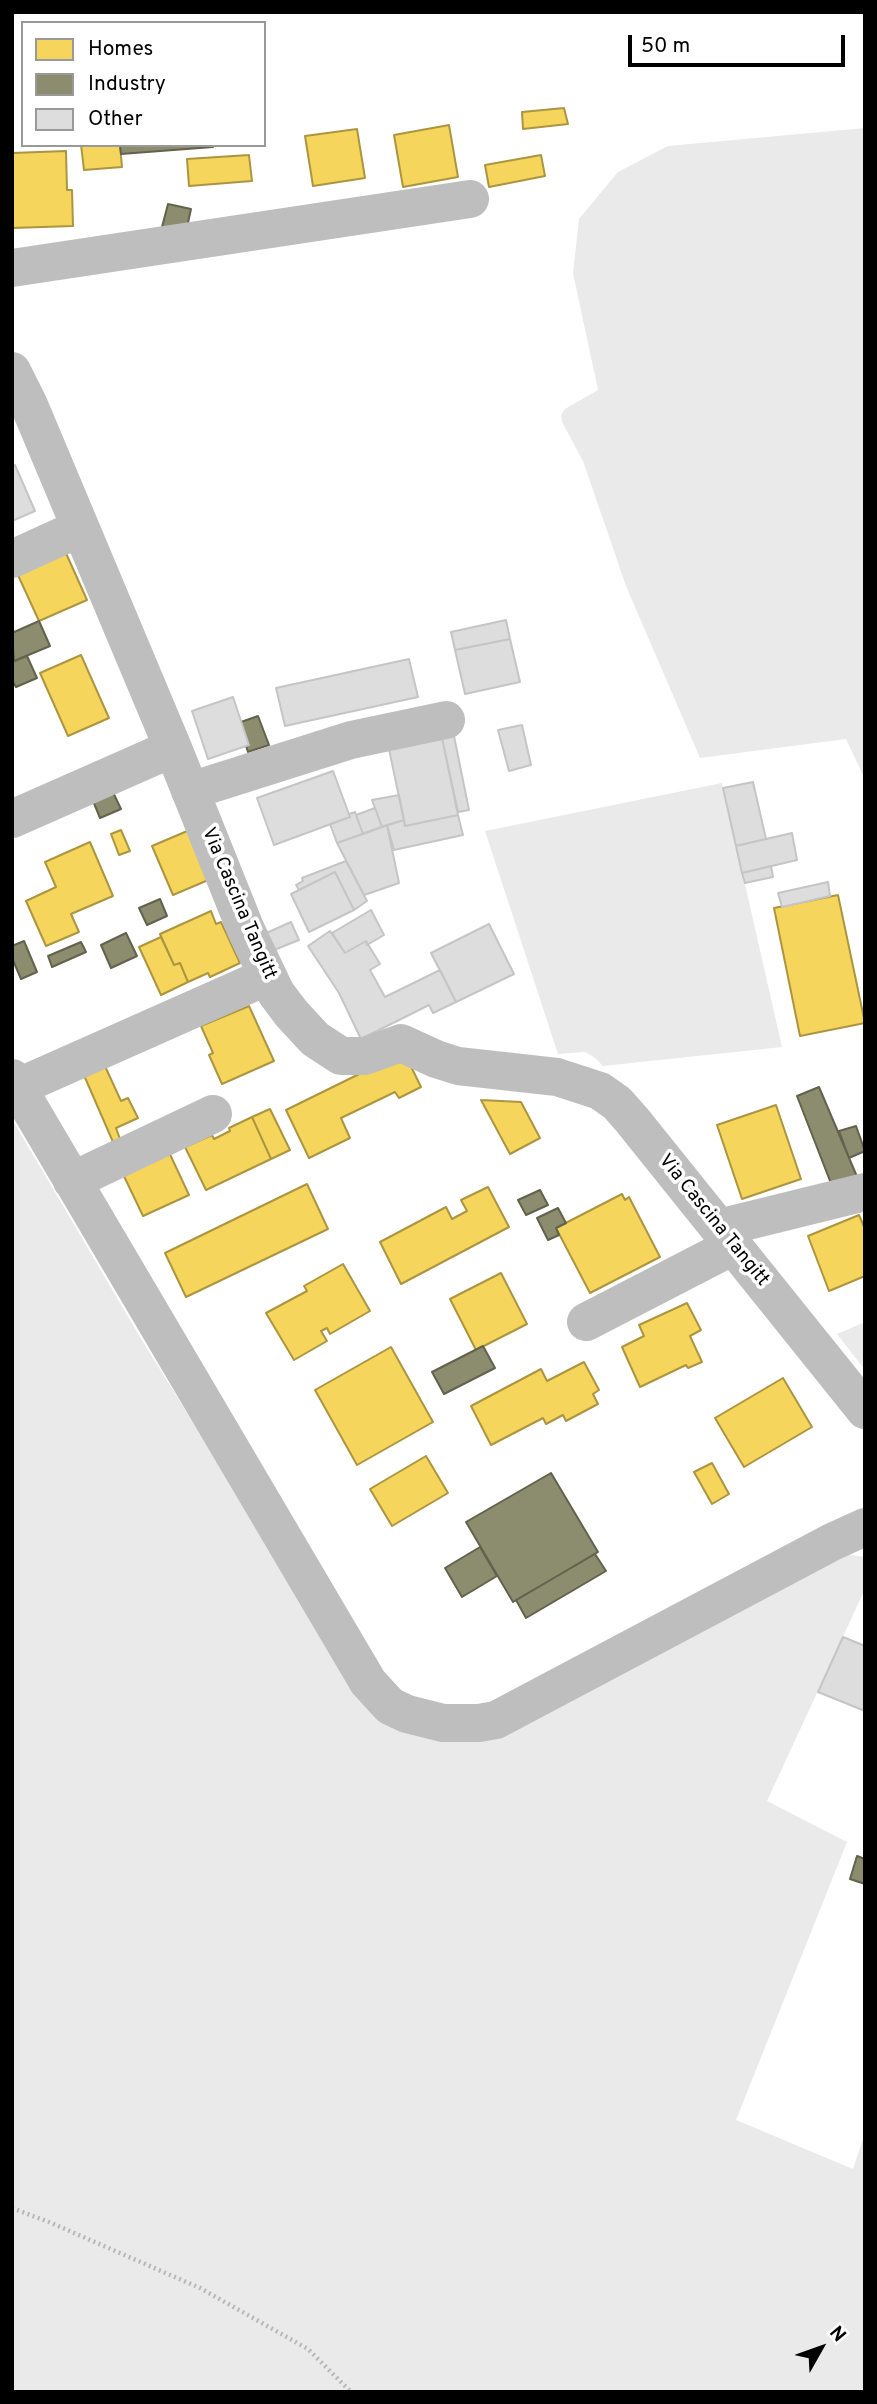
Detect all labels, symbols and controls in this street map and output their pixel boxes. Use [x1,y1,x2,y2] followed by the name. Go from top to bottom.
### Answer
[21,21,266,147] legend
[632,21,849,65] scale bar
[641,33,690,60] text: 50 m
[88,36,153,63] text: Homes
[88,71,166,98] text: Industry
[88,106,143,133] text: Other
[196,825,280,983] street label: Via Cascina Tangitt
[653,1151,773,1291] street label: Via Cascina Tangitt
[786,2313,856,2383] north arrow
[824,2322,851,2347] text: N

